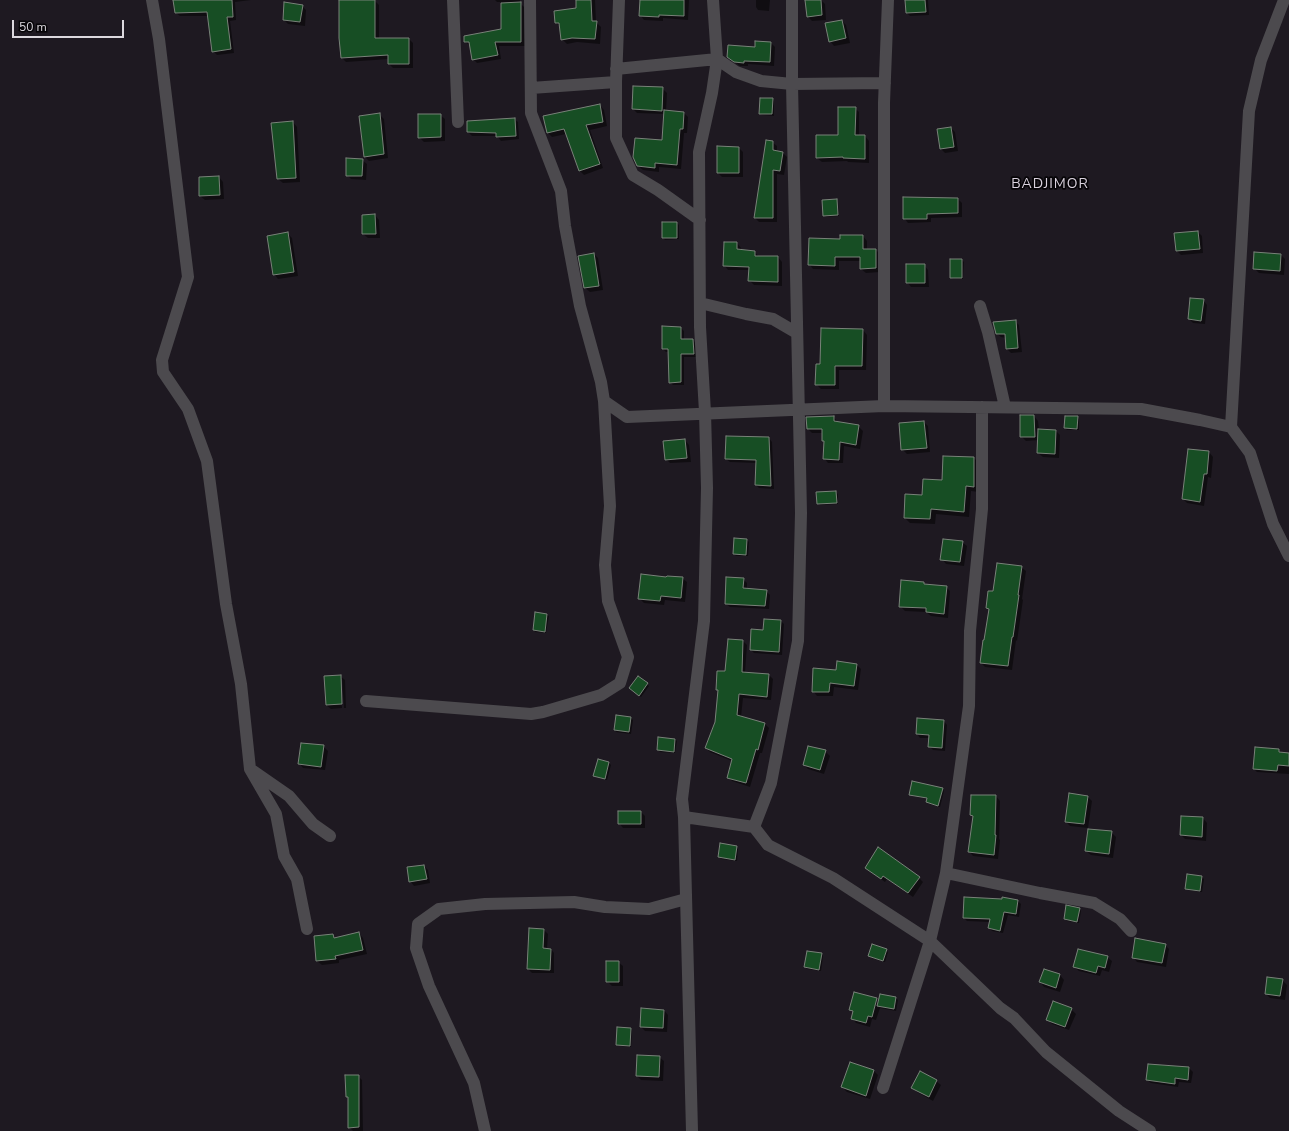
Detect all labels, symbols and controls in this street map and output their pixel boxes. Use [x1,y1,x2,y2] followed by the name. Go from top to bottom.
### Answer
[14,12,126,38] scale bar
[19,19,47,35] text: 50 m
[1011,177,1089,193] district label: BADJIMOR

